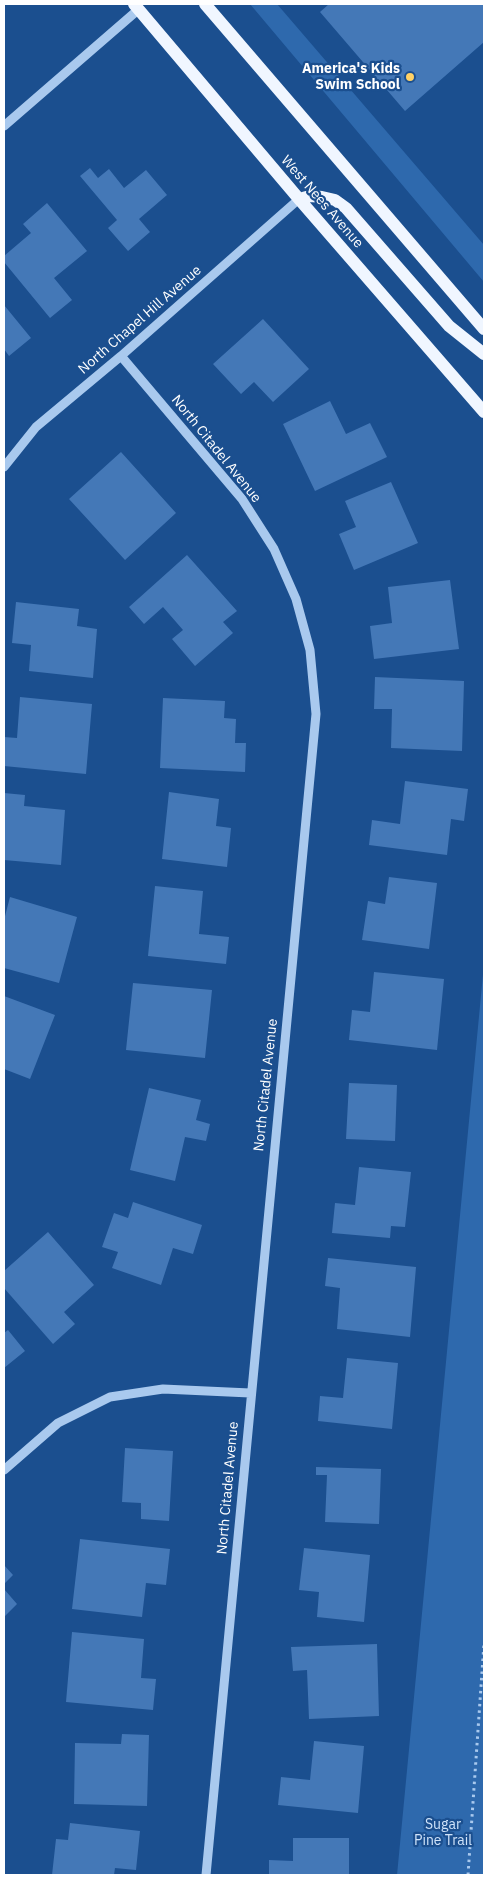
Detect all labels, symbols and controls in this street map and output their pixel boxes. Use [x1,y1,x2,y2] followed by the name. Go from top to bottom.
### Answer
[302,61,400,94] place label: America's Kids Swim School
[404,71,416,83] marker: America's Kids Swim School
[277,152,367,252] street label: West Nees Avenue
[75,262,205,378] street label: North Chapel Hill Avenue
[168,392,264,506] street label: North Citadel Avenue
[251,1018,281,1152] street label: North Citadel Avenue
[214,1421,242,1555] street label: North Citadel Avenue
[414,1817,472,1850] park label: Sugar Pine Trail

